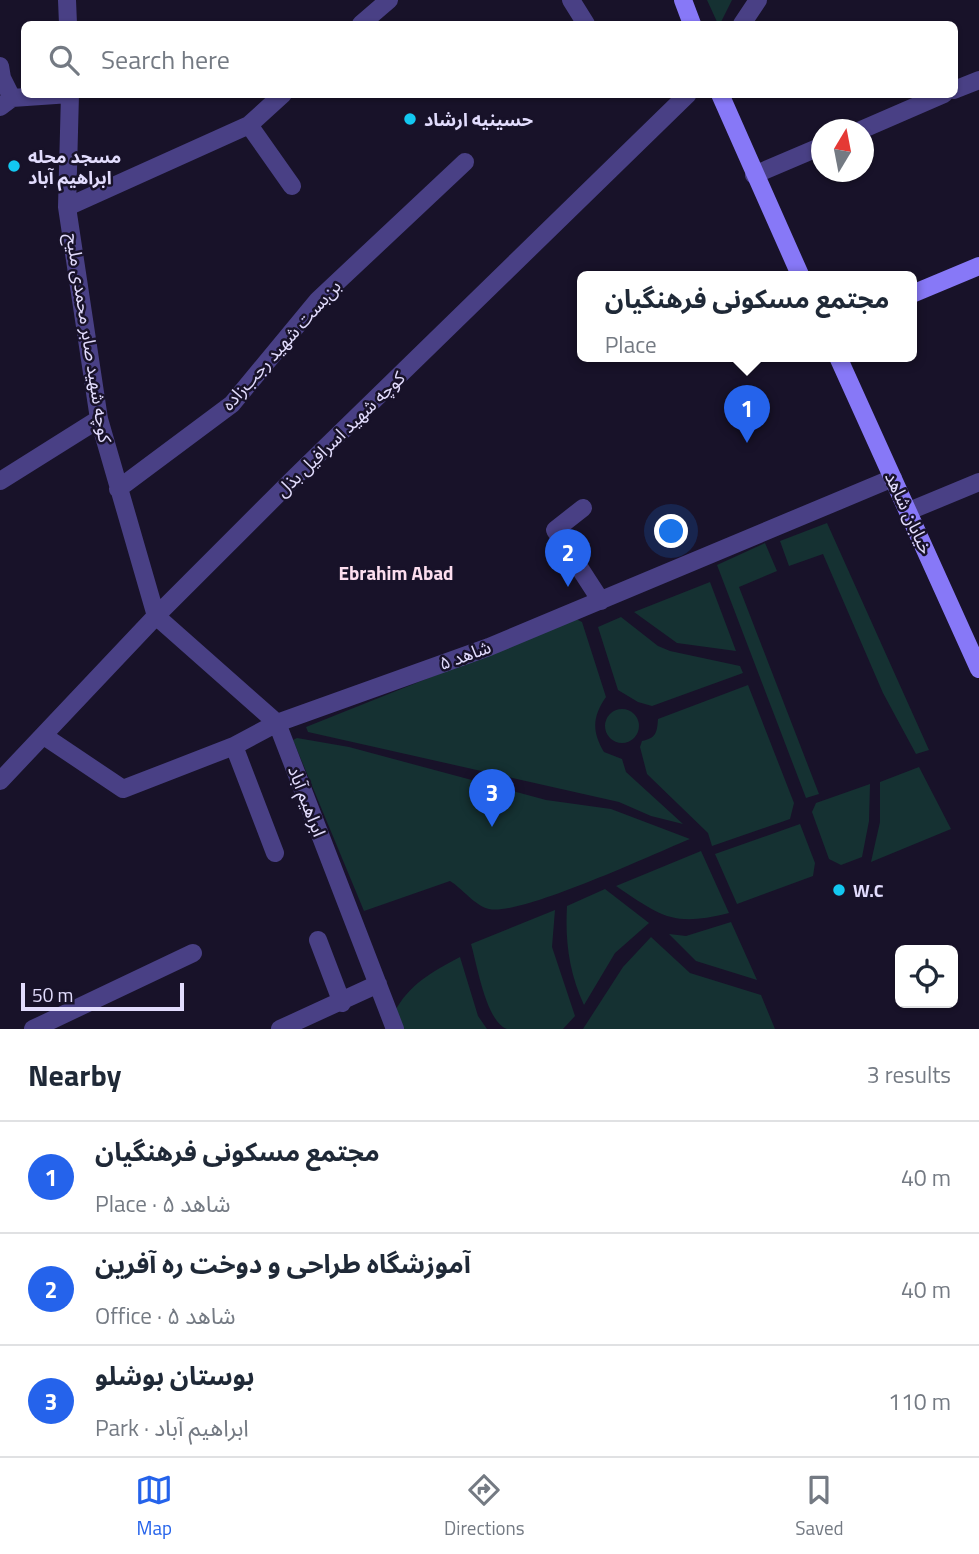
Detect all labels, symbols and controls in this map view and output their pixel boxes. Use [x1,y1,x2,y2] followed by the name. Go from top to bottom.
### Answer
[21,21,958,98] search box
[101,40,230,79] text: Search here
[45,41,83,79] icon: search
[424,106,533,133] place label: حسینیه ارشاد
[402,111,418,127] marker: حسینیه ارشاد
[811,119,874,182] north arrow
[28,143,121,191] place label: مسجد محله ابراهیم آباد
[6,158,22,174] marker: مسجد محله ابراهیم آباد
[59,231,119,445] street label: کوچه شهید صابر محمدی ملیح
[577,271,917,362] popup
[215,274,347,416] street label: بن‌بست شهید رجب‌زاده
[605,279,889,318] text: مجتمع مسکونی فرهنگیان
[605,327,657,362] text: Place
[269,365,411,503] street label: کوچه شهید اسرافیل بذل
[724,385,770,443] pin: 1
[878,467,940,559] street label: خیابان شاهد
[654,514,688,548] your location
[545,529,591,587] pin: 2
[338,558,454,587] district label: Ebrahim Abad
[435,633,495,677] street label: شاهد ۵
[281,762,333,840] street label: ابراهیم آباد
[469,769,515,827] pin: 3
[853,877,884,904] place label: W.C
[831,882,847,898] marker: W.C
[895,945,958,1008] map controls
[895,945,958,1008] button: locate
[21,980,184,1012] scale bar
[32,980,73,1009] text: 50 m
[28,1052,121,1098] text: Nearby
[867,1057,951,1092] text: 3 results
[95,1132,380,1171] text: مجتمع مسکونی فرهنگیان
[45,1160,57,1195] text: 1
[901,1160,951,1195] text: 40 m
[95,1186,230,1221] text: Place · شاهد ۵
[95,1244,471,1283] text: آموزشگاه طراحی و دوخت ره آفرین
[45,1272,57,1307] text: 2
[901,1272,951,1307] text: 40 m
[95,1298,235,1333] text: Office · شاهد ۵
[95,1356,255,1395] text: بوستان بوشلو
[45,1384,57,1419] text: 3
[888,1384,951,1419] text: 110 m
[95,1410,249,1445] text: Park · ابراهیم آباد
[135,1471,173,1542] tab: Map
[444,1471,525,1542] tab: Directions
[795,1471,844,1542] tab: Saved

